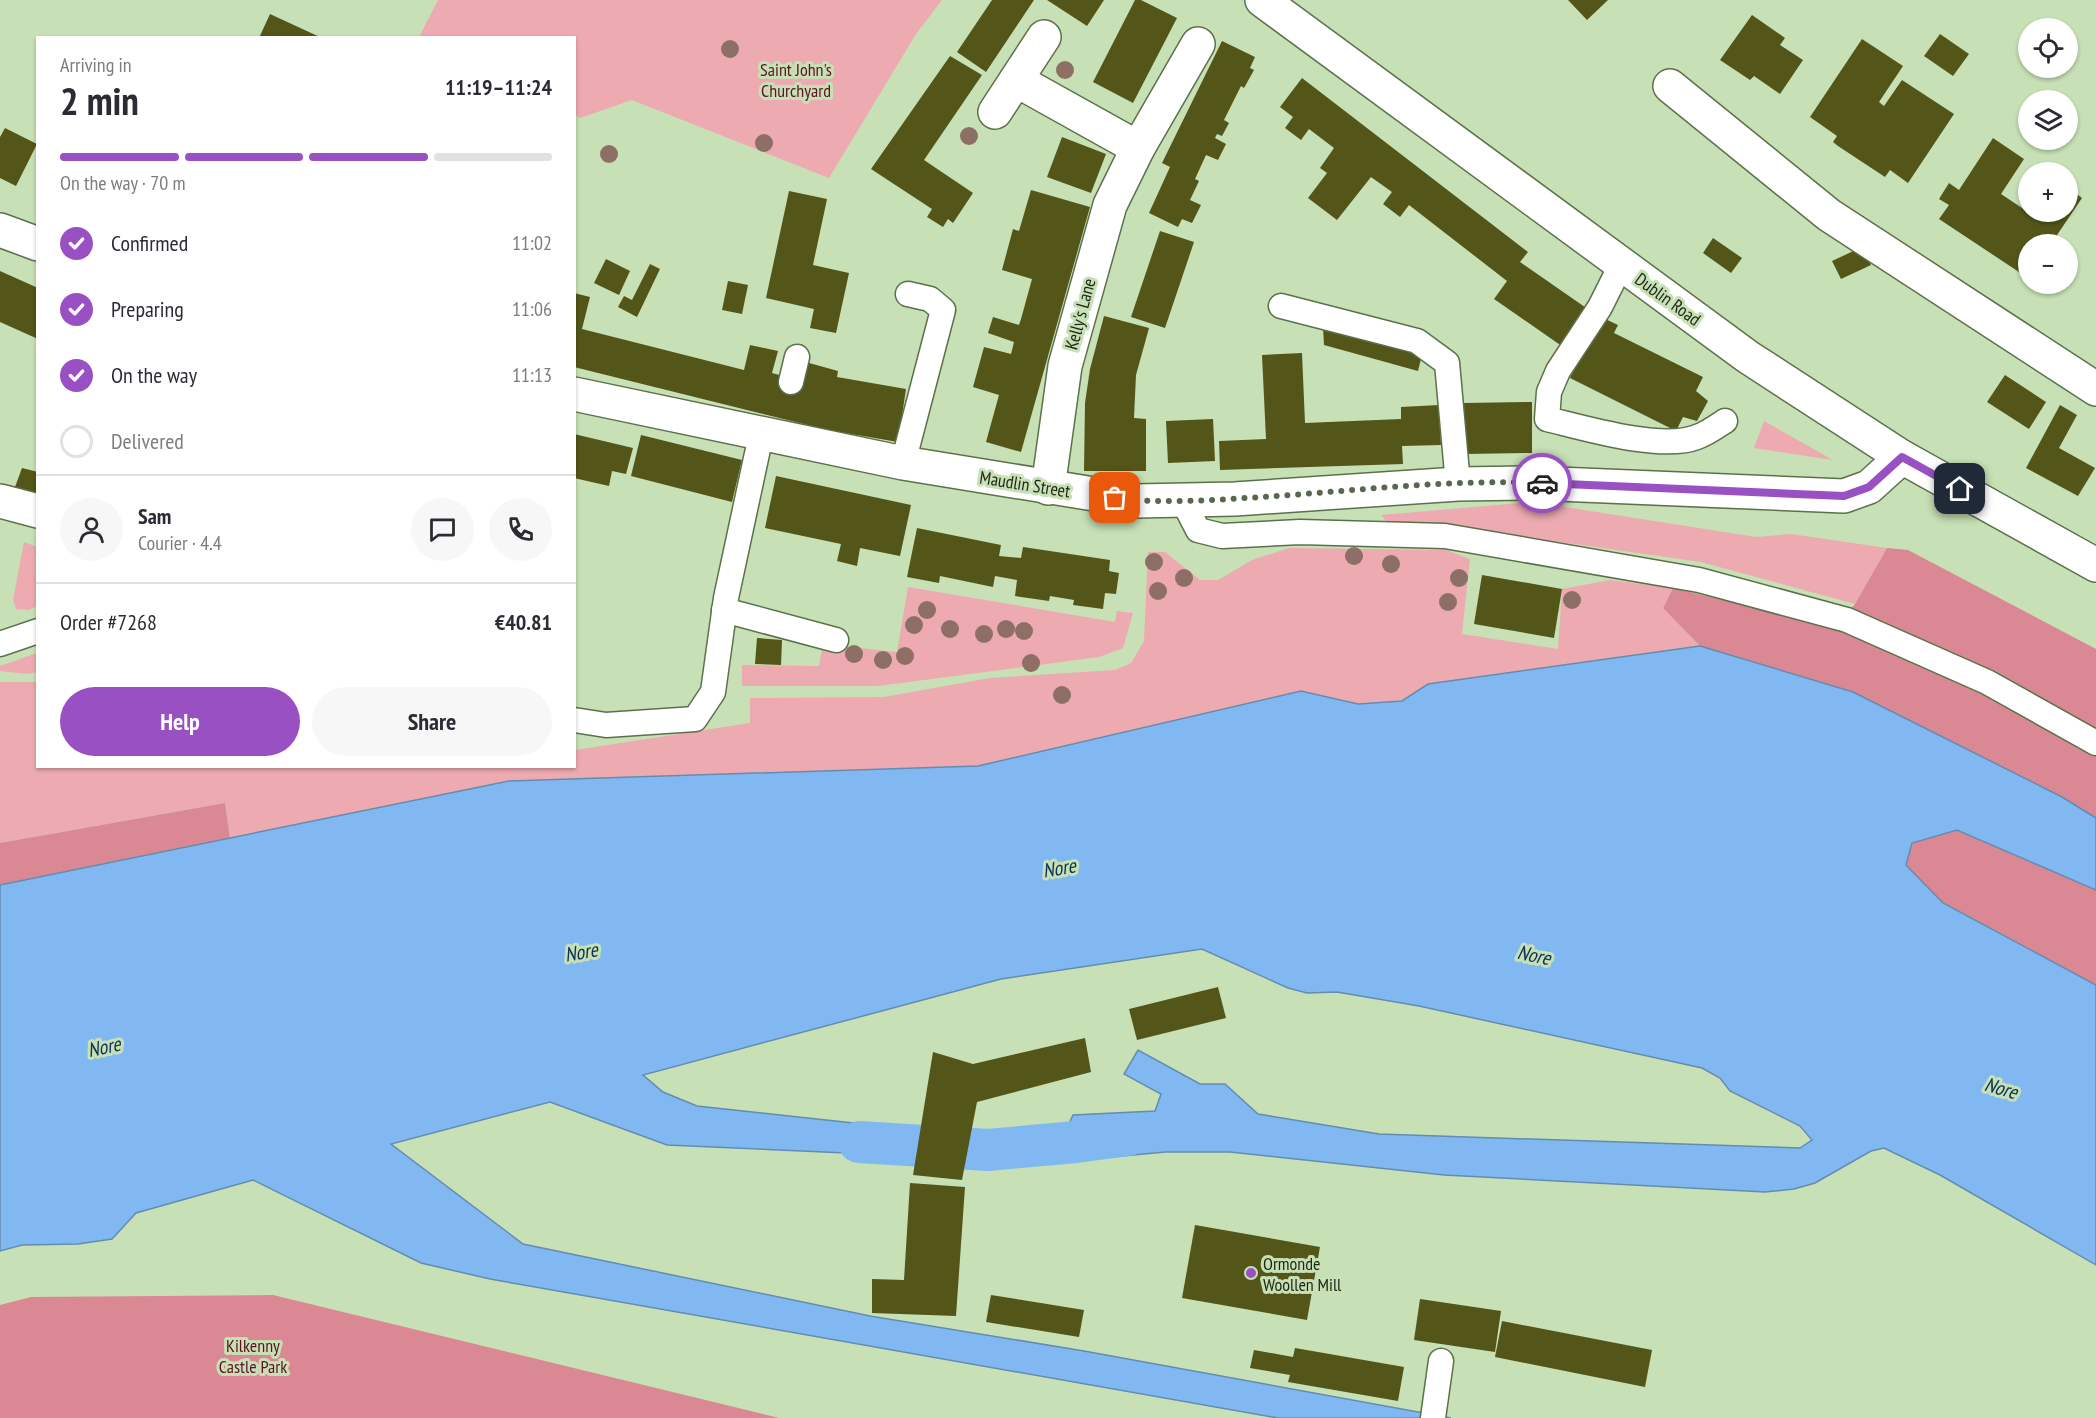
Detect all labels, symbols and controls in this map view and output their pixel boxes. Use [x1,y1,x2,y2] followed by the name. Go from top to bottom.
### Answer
[2018,18,2078,294] map controls
[2018,18,2078,78] button: locate
[60,52,132,78] text: Arriving in
[760,58,832,102] park label: Saint John's Churchyard
[445,73,552,101] text: 11:19–11:24
[60,75,139,126] text: 2 min
[2018,90,2078,150] button: layers
[2018,162,2078,222] button: +
[60,170,186,196] text: On the way · 70 m
[60,227,93,260] icon: check
[111,229,188,257] text: Confirmed
[512,230,552,256] text: 11:02
[2018,234,2078,294] button: −
[1631,267,1705,331] street label: Dublin Road
[1059,276,1101,352] street label: Kelly's Lane
[60,293,93,326] icon: check
[111,295,184,323] text: Preparing
[512,296,552,322] text: 11:06
[60,359,93,392] icon: check
[111,361,197,389] text: On the way
[512,362,552,388] text: 11:13
[111,427,184,455] text: Delivered
[1512,453,1572,513] courier
[1934,463,1985,514] pin
[978,465,1072,503] street label: Maudlin Street
[1526,467,1559,500] icon: car
[1089,472,1140,523] pin
[1943,472,1976,505] icon: home
[1098,481,1131,514] icon: bag
[60,498,123,561] button: person
[411,498,474,561] button: chat
[489,498,552,561] button: phone
[138,502,171,530] text: Sam
[138,530,222,556] text: Courier · 4.4
[60,608,157,636] text: Order #7268
[495,608,552,636] text: €40.81
[60,687,300,756] button: Help
[312,687,552,756] button: Share
[1040,852,1079,884] water label: Nore
[562,936,601,968] water label: Nore
[1515,939,1555,972] water label: Nore
[85,1030,125,1063] water label: Nore
[1981,1071,2022,1106] water label: Nore
[1263,1252,1342,1296] place label: Ormonde Woollen Mill
[1244,1266,1258,1280] marker: Ormonde Woollen Mill
[219,1334,287,1378] park label: Kilkenny Castle Park

